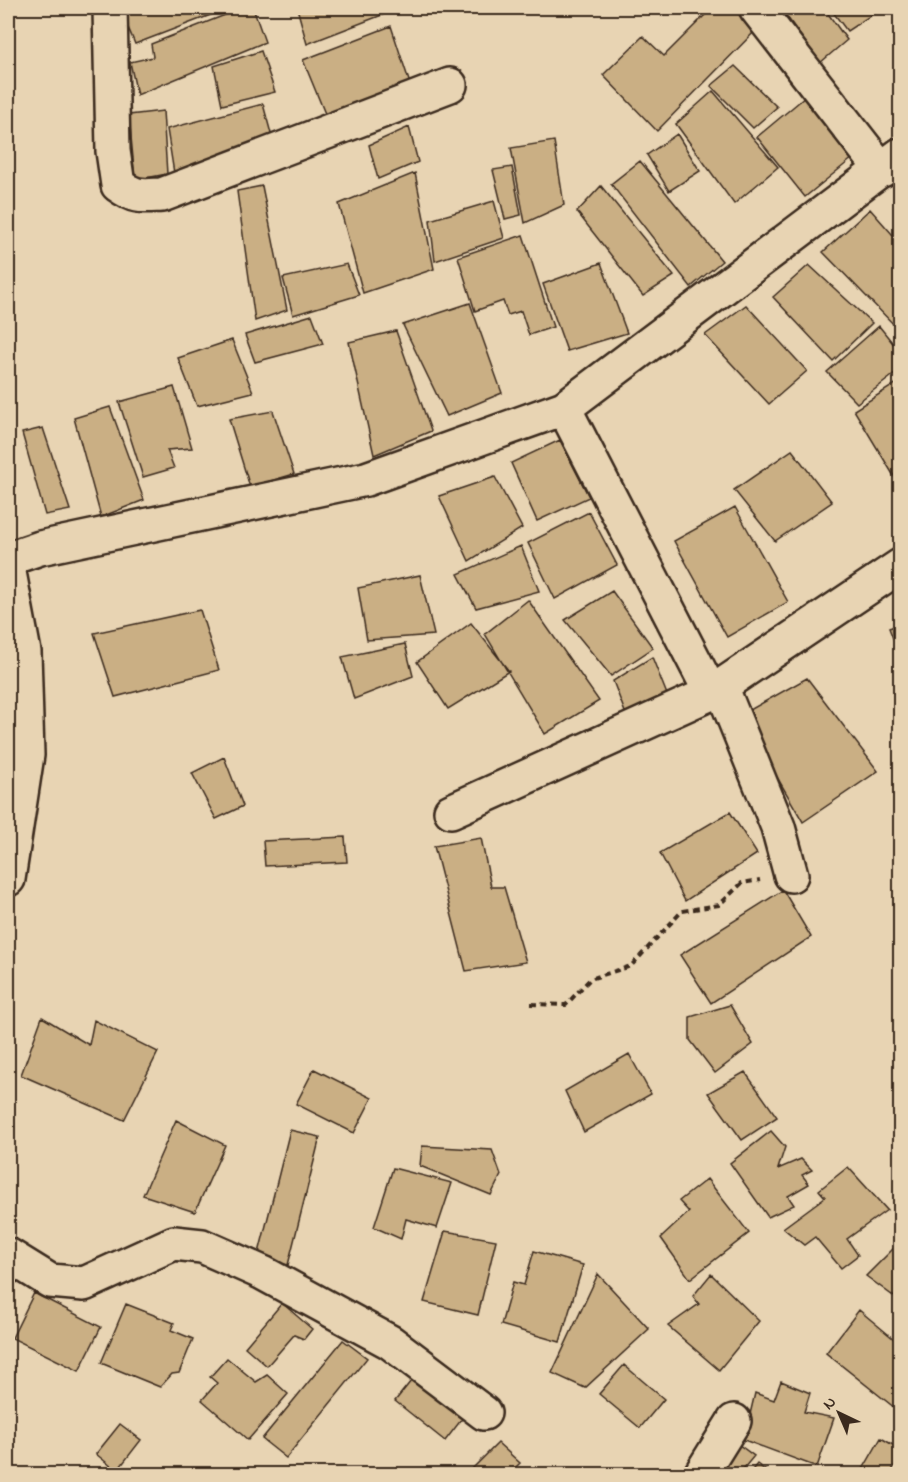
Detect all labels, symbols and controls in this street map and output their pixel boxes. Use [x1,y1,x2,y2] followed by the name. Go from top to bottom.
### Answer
[809,1383,869,1443] north arrow
[818,1391,842,1416] text: N

